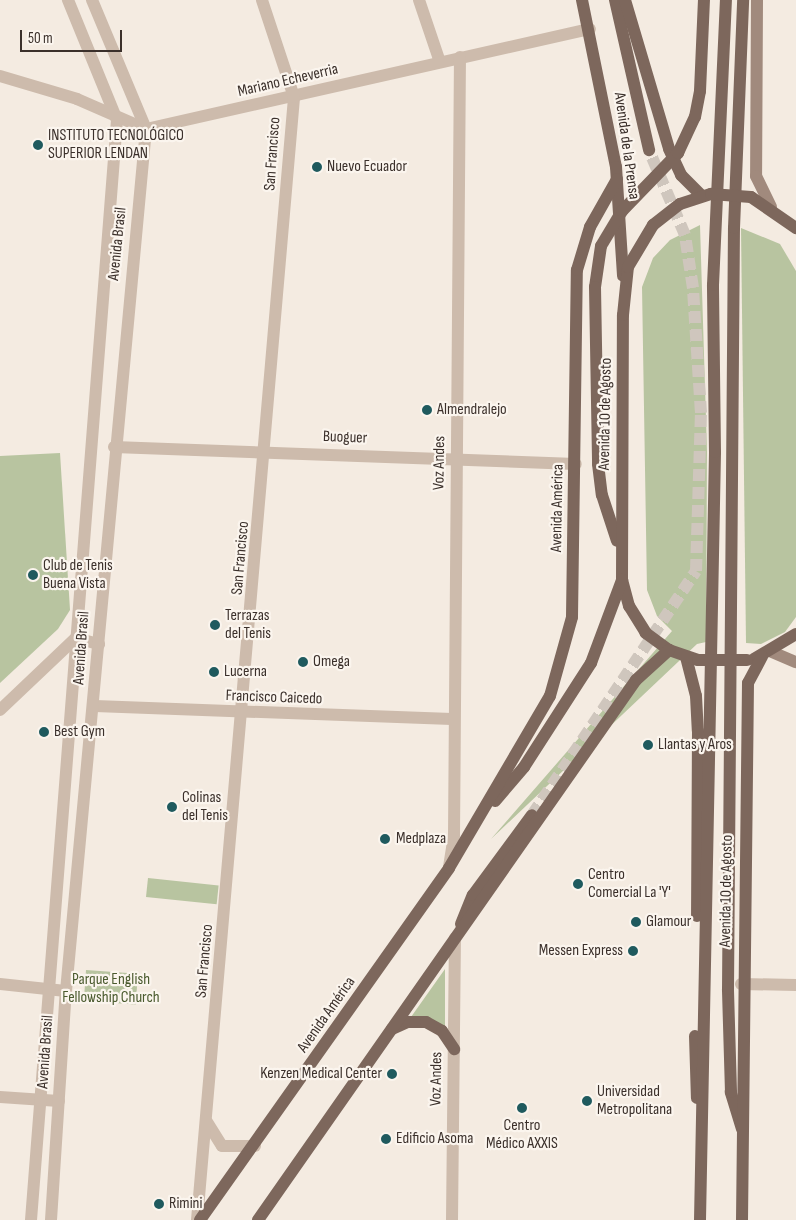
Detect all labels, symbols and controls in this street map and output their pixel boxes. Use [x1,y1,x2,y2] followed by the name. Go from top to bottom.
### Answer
[22,20,125,52] scale bar
[28,29,53,48] text: 50 m
[236,60,340,102] street label: Mariano Echeverria
[609,91,643,201] street label: Avenida de la Prensa
[261,116,285,192] street label: San Francisco
[48,126,184,164] place label: INSTITUTO TECNOLÓGICO SUPERIOR LENDAN
[32,139,44,151] marker: INSTITUTO TECNOLÓGICO SUPERIOR LENDAN
[327,157,407,177] place label: Nuevo Ecuador
[311,161,323,173] marker: Nuevo Ecuador
[105,206,131,282] street label: Avenida Brasil
[595,358,617,470] street label: Avenida 10 de Agosto
[437,400,507,420] place label: Almendralejo
[421,404,433,416] marker: Almendralejo
[322,428,368,448] street label: Buoguer
[430,436,450,490] street label: Voz Andes
[548,464,568,552] street label: Avenida América
[228,520,254,596] street label: San Francisco
[43,556,113,594] place label: Club de Tenis Buena Vista
[27,569,39,581] marker: Club de Tenis Buena Vista
[225,606,271,644] place label: Terrazas del Tenis
[70,611,94,685] street label: Avenida Brasil
[209,619,221,631] marker: Terrazas del Tenis
[313,652,350,672] place label: Omega
[297,656,309,668] marker: Omega
[224,662,267,682] place label: Lucerna
[208,666,220,678] marker: Lucerna
[225,687,323,709] street label: Francisco Caicedo
[54,722,105,742] place label: Best Gym
[38,726,50,738] marker: Best Gym
[658,735,732,755] place label: Llantas y Aros
[642,739,654,751] marker: Llantas y Aros
[182,788,228,826] place label: Colinas del Tenis
[166,801,178,813] marker: Colinas del Tenis
[396,829,446,849] place label: Medplaza
[378,832,392,846] marker: Medplaza
[716,835,738,947] street label: Avenida 10 de Agosto
[588,865,671,903] place label: Centro Comercial La 'Y'
[572,878,584,890] marker: Centro Comercial La 'Y'
[646,912,691,932] place label: Glamour
[630,916,642,928] marker: Glamour
[192,923,218,999] street label: San Francisco
[539,941,623,961] place label: Messen Express
[627,945,639,957] marker: Messen Express
[62,970,160,1008] park label: Parque English Fellowship Church
[294,973,360,1057] street label: Avenida América
[34,1015,58,1089] street label: Avenida Brasil
[427,1052,447,1106] street label: Voz Andes
[260,1064,382,1084] place label: Kenzen Medical Center
[386,1068,398,1080] marker: Kenzen Medical Center
[597,1082,672,1120] place label: Universidad Metropolitana
[581,1095,593,1107] marker: Universidad Metropolitana
[516,1102,528,1114] marker: Centro Médico AXXIS
[486,1116,558,1154] place label: Centro Médico AXXIS
[396,1129,473,1149] place label: Edificio Asoma
[380,1133,392,1145] marker: Edificio Asoma
[169,1194,202,1214] place label: Rimini
[153,1198,165,1210] marker: Rimini

